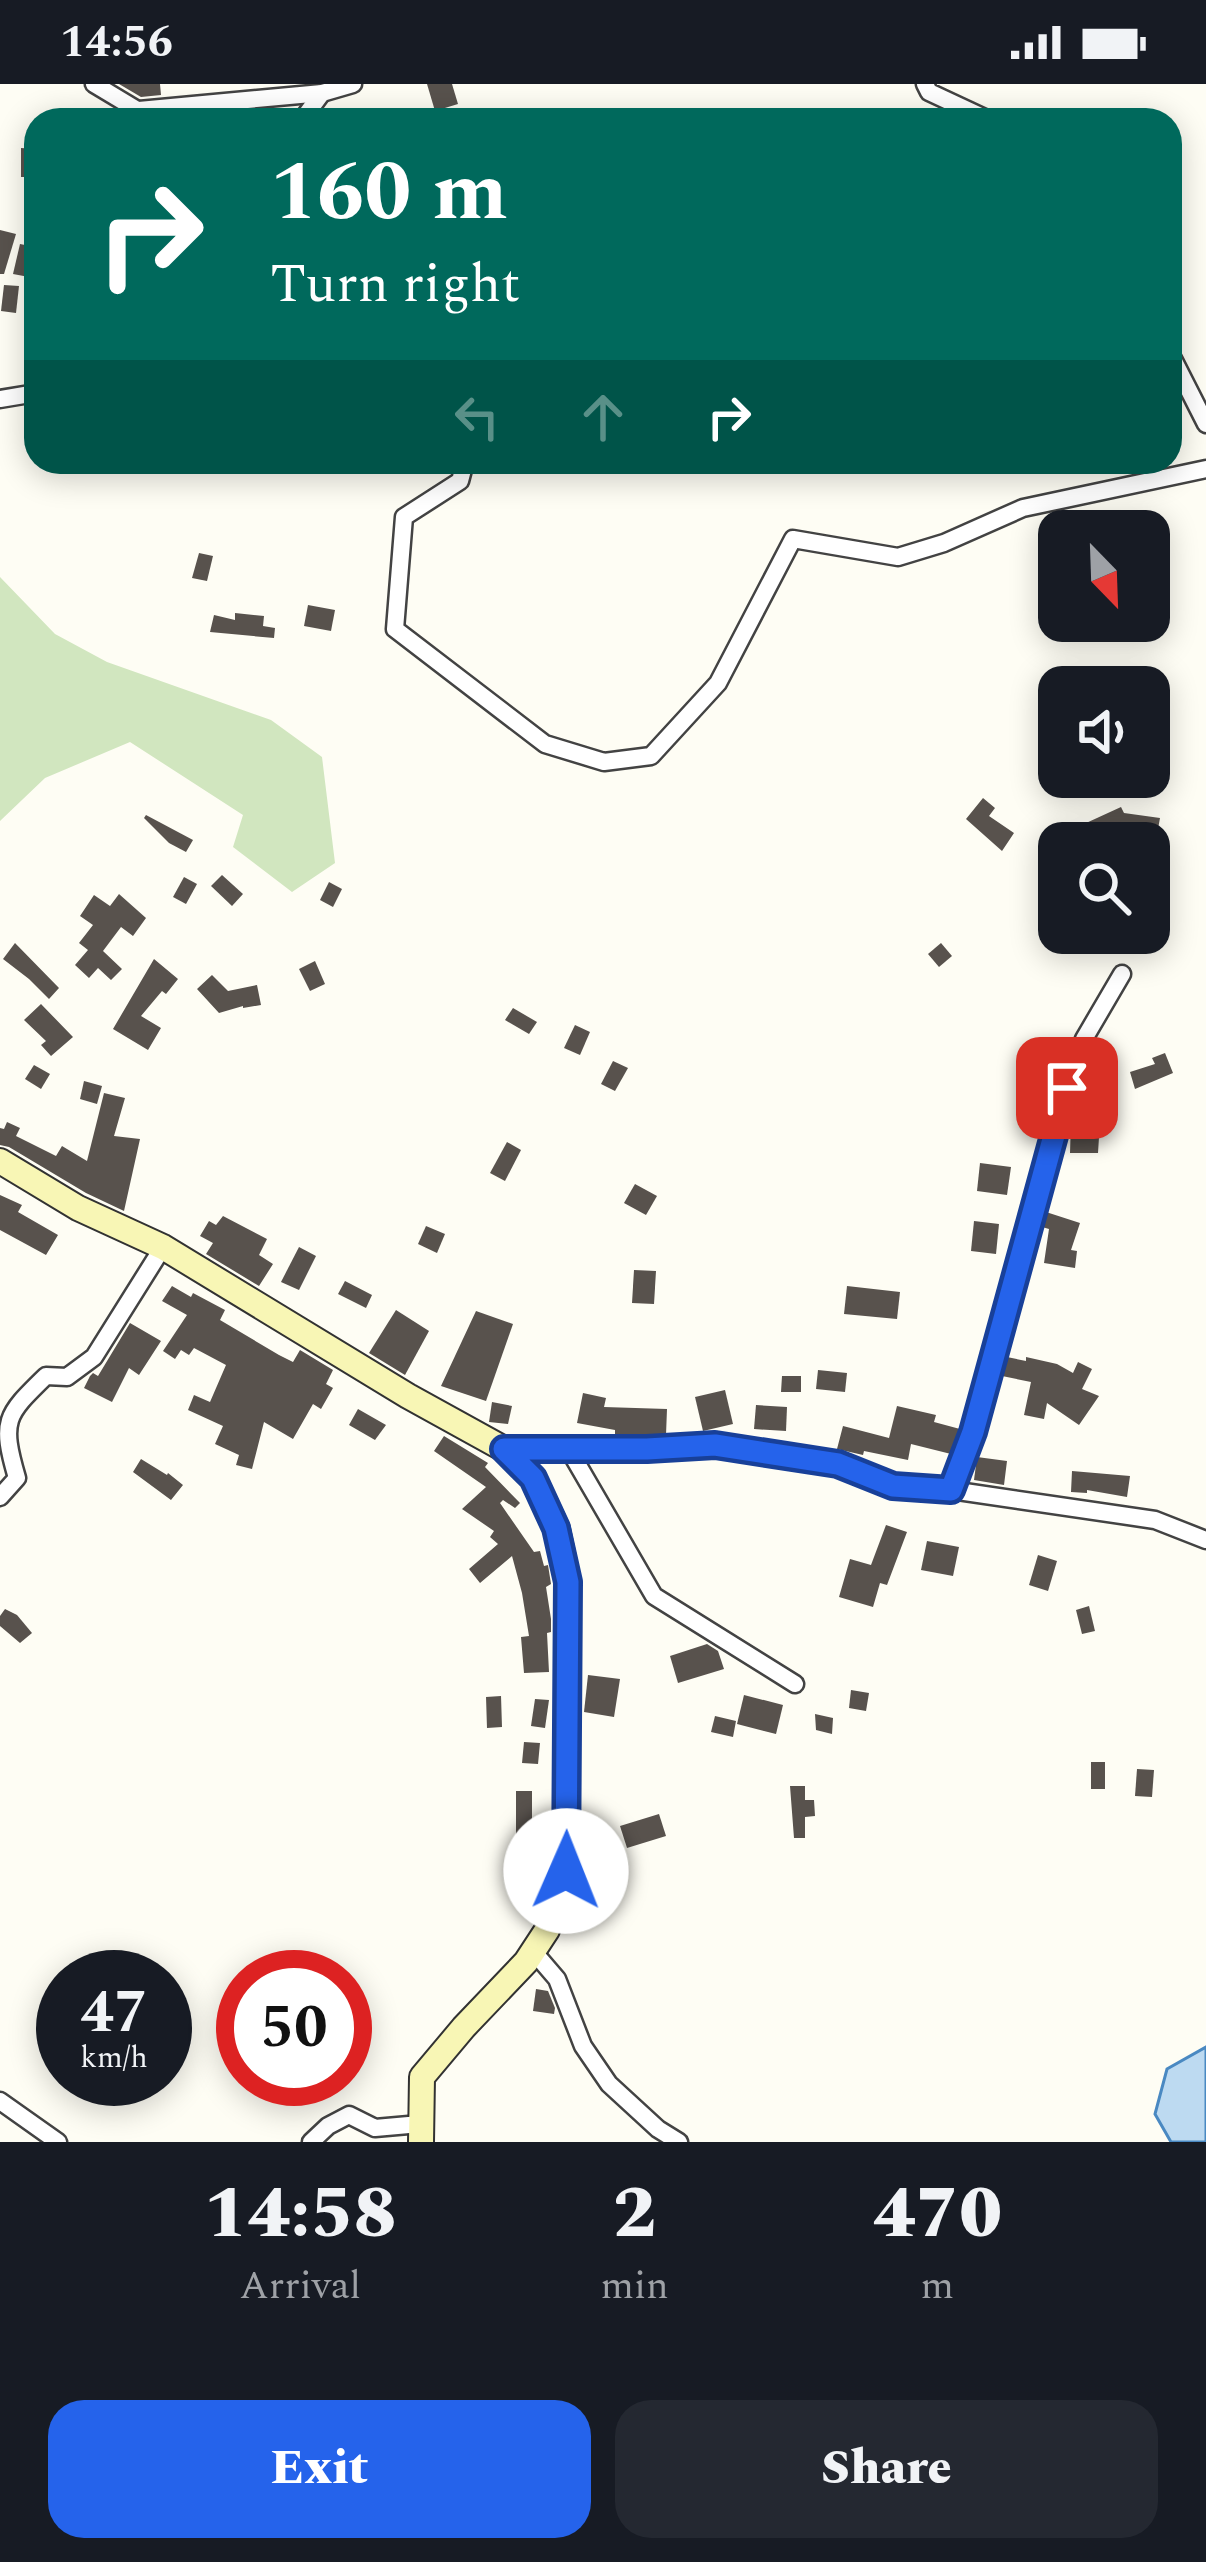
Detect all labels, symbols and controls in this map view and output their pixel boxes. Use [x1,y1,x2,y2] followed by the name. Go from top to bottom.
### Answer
[60,8,173,77] text: 14:56
[270,129,508,257] text: 160 m
[72,156,228,312] icon: right
[270,244,520,326] text: Turn right
[444,384,510,450] icon: left
[570,384,636,450] icon: ahead
[696,384,762,450] icon: right
[1038,510,1170,642] north arrow
[1038,510,1170,954] map controls
[1038,666,1170,798] button: sound
[1038,822,1170,954] button: search
[1016,1037,1118,1139] pin
[1034,1055,1100,1121] icon: arrive
[503,1808,629,1934] position arrow
[216,1950,372,2106] speed limit sign: 50
[80,1967,148,2059] text: 47
[80,2035,148,2081] text: km/h
[204,2160,397,2269] text: 14:58
[613,2160,656,2269] text: 2
[873,2160,1002,2269] text: 470
[240,2257,361,2316] text: Arrival
[601,2257,669,2316] text: min
[921,2257,954,2316] text: m
[48,2400,591,2538] button: Exit
[615,2400,1158,2538] button: Share

